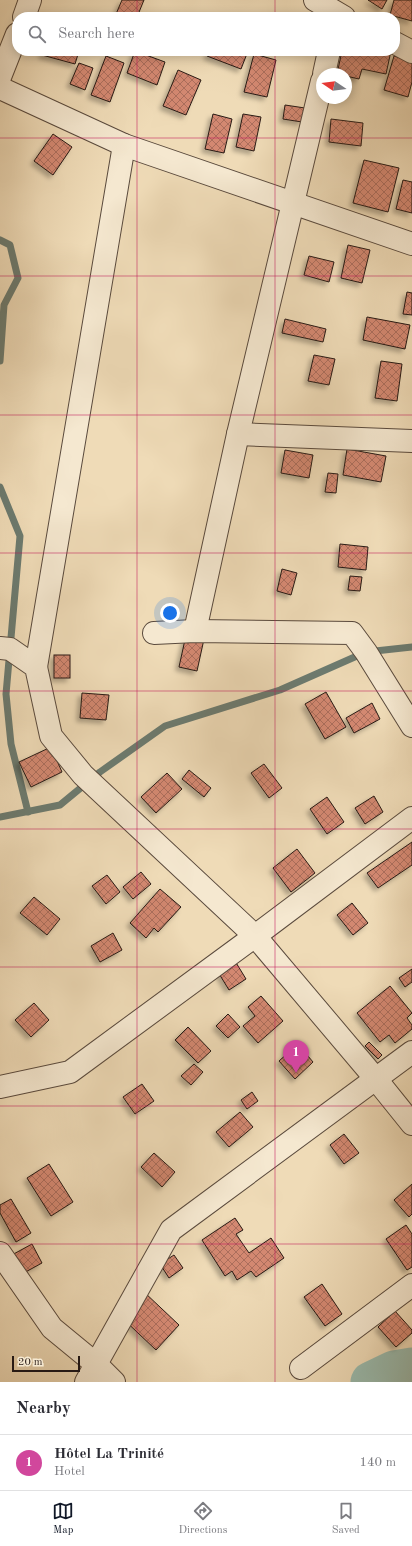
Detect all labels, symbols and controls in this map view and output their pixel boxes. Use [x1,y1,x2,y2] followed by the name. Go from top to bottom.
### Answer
[12,12,400,56] search box
[26,23,48,45] icon: search
[58,27,135,42] text: Search here
[316,68,352,104] north arrow
[160,603,180,623] your location
[283,1040,309,1073] pin: 1
[12,1354,80,1373] scale bar
[18,1357,43,1368] text: 20 m
[16,1400,71,1417] text: Nearby
[54,1447,164,1462] text: Hôtel La Trinité
[25,1456,33,1469] text: 1
[359,1456,396,1469] text: 140 m
[54,1465,85,1478] text: Hotel
[52,1500,74,1538] tab: Map
[179,1500,227,1538] tab: Directions
[332,1500,360,1538] tab: Saved

